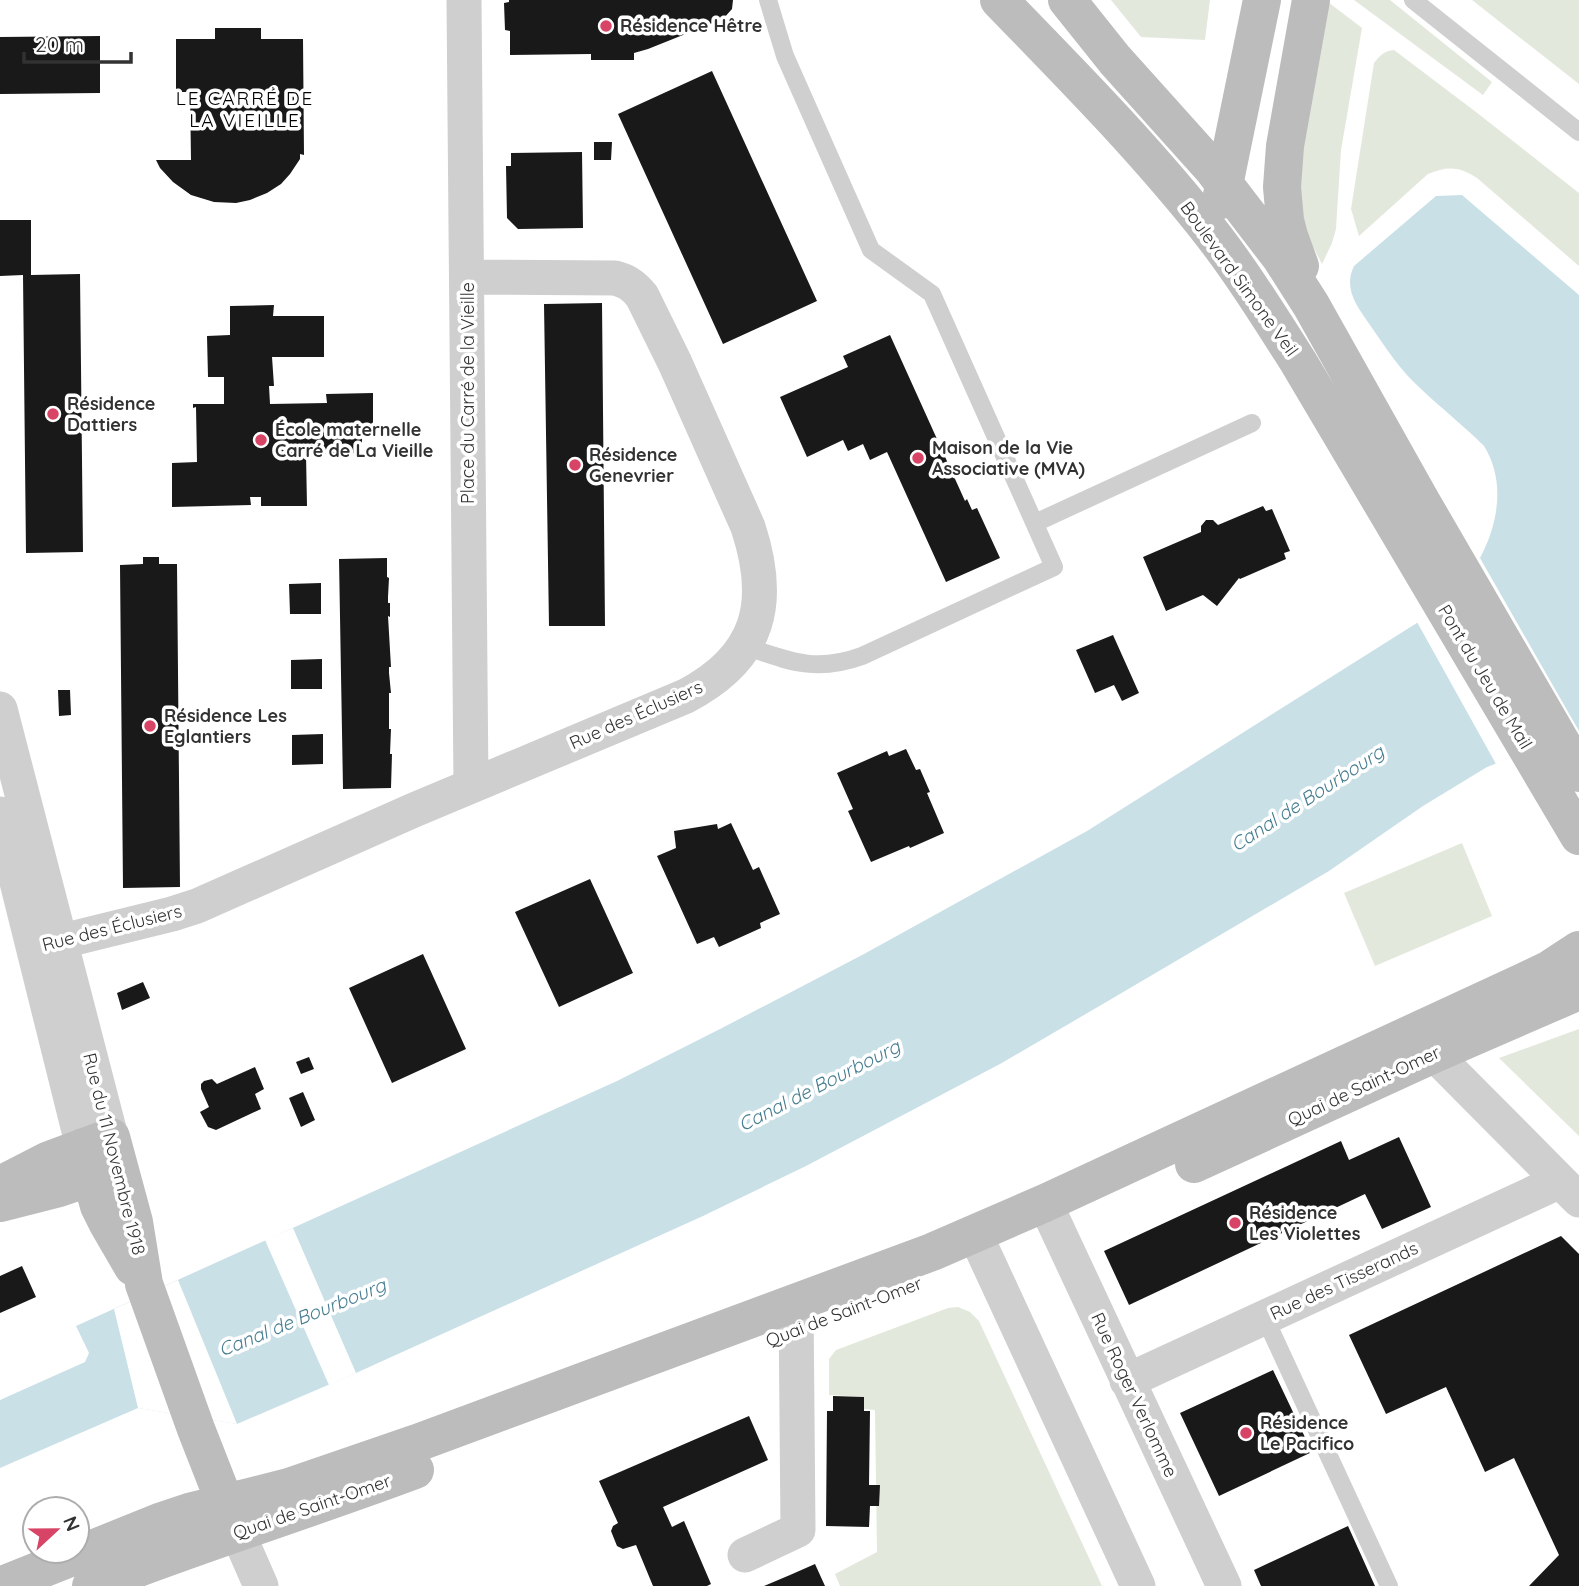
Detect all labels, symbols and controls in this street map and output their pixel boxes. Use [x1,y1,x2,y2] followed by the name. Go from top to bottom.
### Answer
[620,14,762,37] place label: Résidence Hêtre
[598,18,614,34] marker: Résidence Hêtre
[24,21,131,65] scale bar
[35,31,84,57] text: 20 m
[176,86,314,132] district label: LE CARRÉ DE LA VIEILLE
[1175,197,1303,361] street label: Boulevard Simone Veil
[456,282,479,504] street label: Place du Carré de la Vieille
[67,392,155,436] place label: Résidence Dattiers
[45,406,61,422] marker: Résidence Dattiers
[275,418,433,462] place label: École maternelle Carré de La Vieille
[253,432,269,448] marker: École maternelle Carré de La Vieille
[932,436,1085,480] place label: Maison de la Vie Associative (MVA)
[589,443,677,487] place label: Résidence Genevrier
[910,450,926,466] marker: Maison de la Vie Associative (MVA)
[567,457,583,473] marker: Résidence Genevrier
[1433,600,1538,753] street label: Pont du Jeu de Mail
[566,675,706,754] street label: Rue des Éclusiers
[164,704,287,748] place label: Résidence Les Eglantiers
[142,718,158,734] marker: Résidence Les Eglantiers
[1226,739,1389,857] water label: Canal de Bourbourg
[40,899,184,956] street label: Rue des Éclusiers
[734,1033,905,1136] water label: Canal de Bourbourg
[1284,1040,1444,1131] street label: Quai de Saint-Omer
[78,1050,151,1257] street label: Rue du 11 Novembre 1918
[1249,1201,1361,1245] place label: Résidence Les Violettes
[1227,1215,1243,1231] marker: Résidence Les Violettes
[1266,1236,1422,1325] street label: Rue des Tisserands
[762,1271,925,1352] street label: Quai de Saint-Omer
[215,1272,390,1361] water label: Canal de Bourbourg
[1086,1309,1183,1481] street label: Rue Roger Verlomme
[1260,1411,1354,1455] place label: Résidence Le Pacifico
[1238,1425,1254,1441] marker: Résidence Le Pacifico
[230,1469,394,1544] street label: Quai de Saint-Omer
[21,1495,91,1565] north arrow
[58,1513,86,1535] text: N

